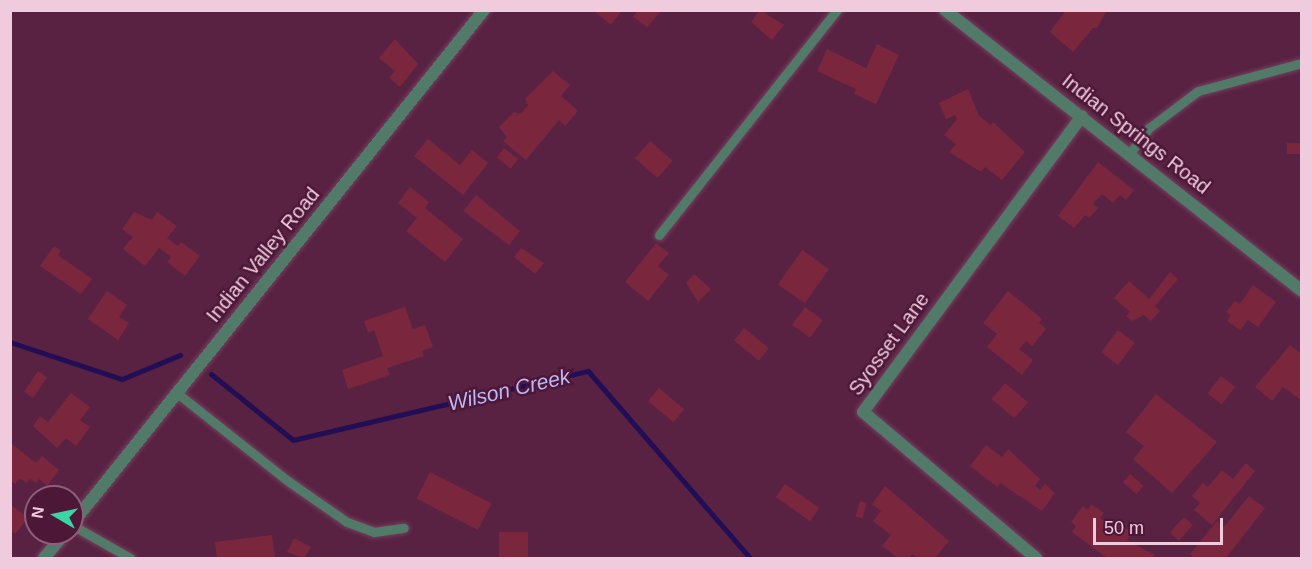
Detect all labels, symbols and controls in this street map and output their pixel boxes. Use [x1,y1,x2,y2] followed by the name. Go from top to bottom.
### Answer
[1057,69,1215,199] street label: Indian Springs Road
[201,183,325,327] street label: Indian Valley Road
[844,288,934,400] street label: Syosset Lane
[445,364,573,416] water label: Wilson Creek
[24,485,84,545] north arrow
[28,505,47,519] text: N
[1096,506,1226,544] scale bar
[1104,518,1144,538] text: 50 m

